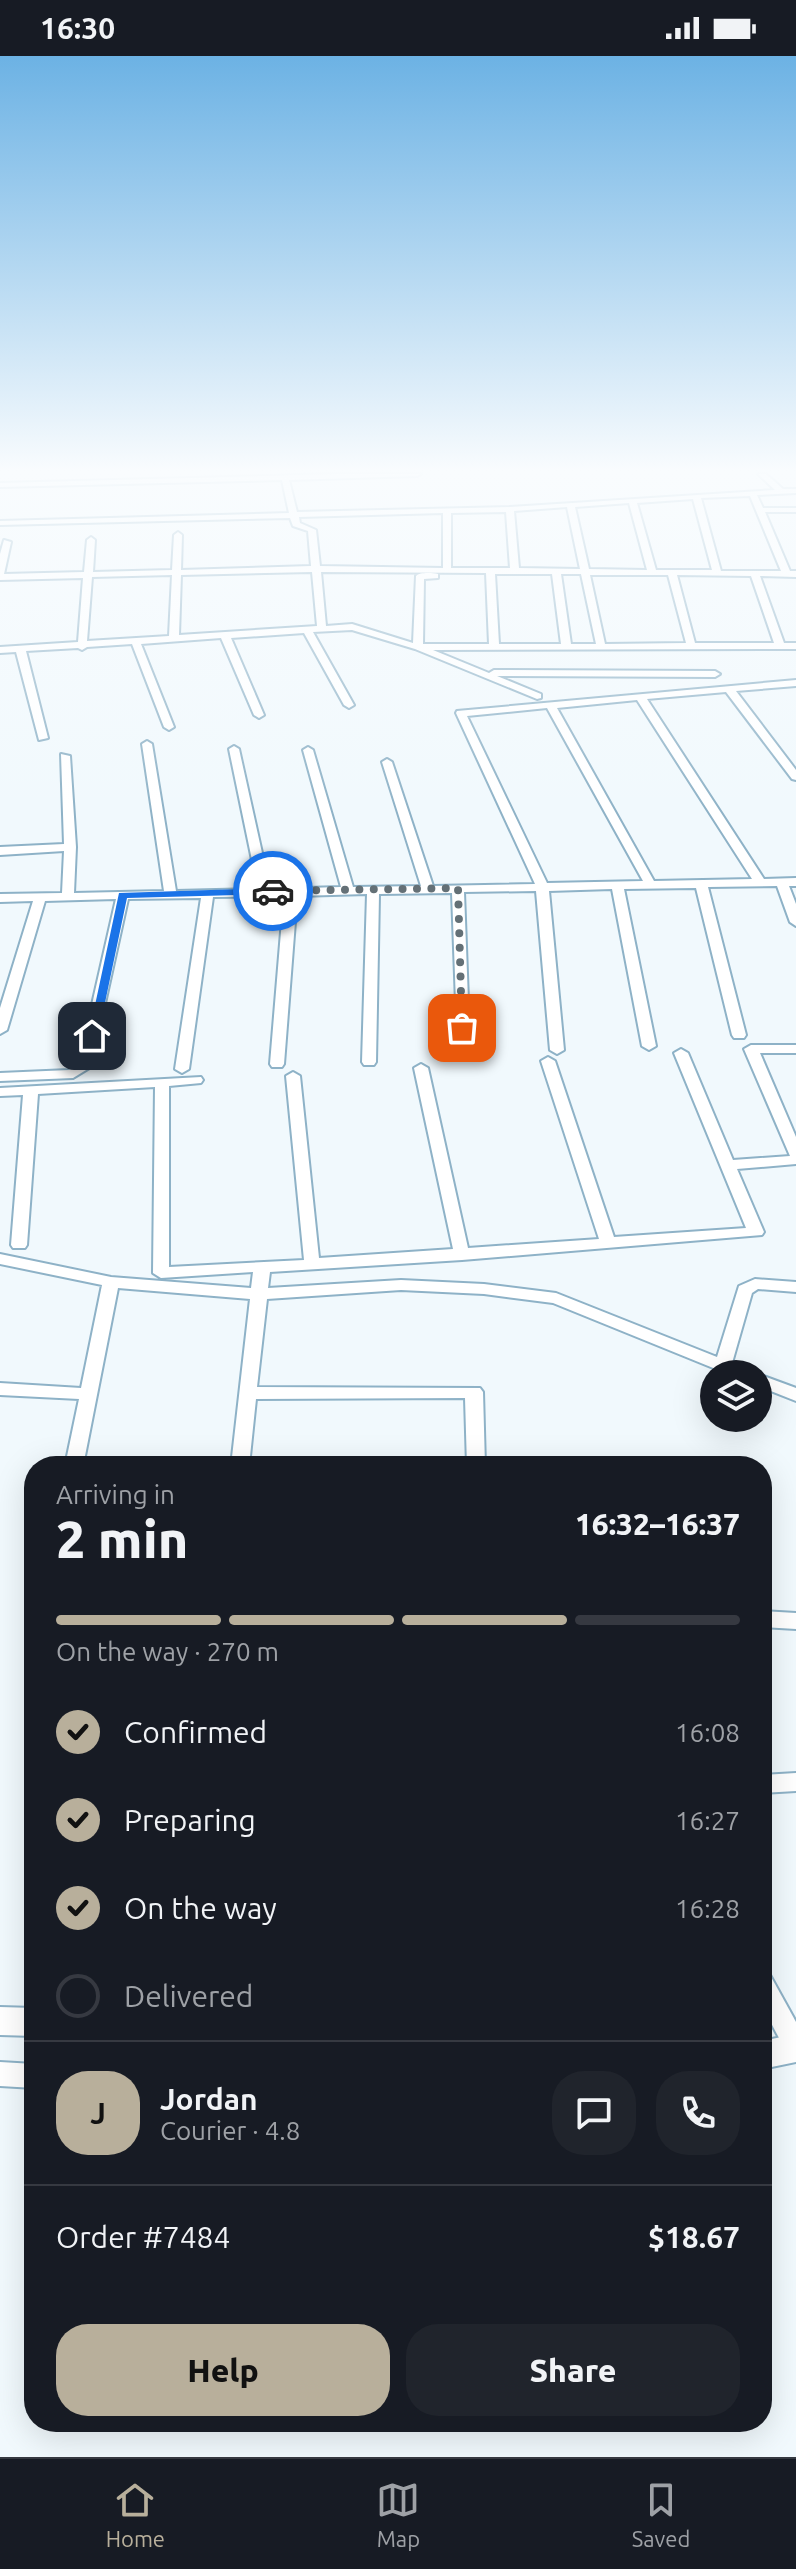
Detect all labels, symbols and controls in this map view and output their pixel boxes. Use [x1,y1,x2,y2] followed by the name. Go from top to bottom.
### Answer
[40,11,115,45] text: 16:30
[233,851,313,931] courier
[251,869,295,913] icon: car
[428,994,496,1062] pin
[58,1002,126,1070] pin
[440,1006,484,1050] icon: bag
[70,1014,114,1058] icon: home
[700,1360,772,1432] map controls
[700,1360,772,1432] button: layers
[56,1480,175,1509] text: Arriving in
[575,1507,740,1541] text: 16:32–16:37
[56,1510,188,1568] text: 2 min
[56,1637,279,1666] text: On the way · 270 m
[56,1710,100,1754] icon: check
[124,1715,267,1749] text: Confirmed
[675,1718,740,1747] text: 16:08
[56,1798,100,1842] icon: check
[124,1803,256,1837] text: Preparing
[675,1806,740,1835] text: 16:27
[56,1886,100,1930] icon: check
[124,1891,277,1925] text: On the way
[675,1894,740,1923] text: 16:28
[124,1979,253,2013] text: Delivered
[552,2071,636,2155] button: chat
[656,2071,740,2155] button: phone
[160,2082,258,2116] text: Jordan
[90,2096,106,2130] text: J
[160,2116,300,2145] text: Courier · 4.8
[56,2220,230,2254] text: Order #7484
[648,2220,740,2254] text: $18.67
[56,2324,390,2416] button: Help
[406,2324,740,2416] button: Share
[106,2478,165,2551] tab: Home
[376,2478,420,2551] tab: Map
[632,2478,690,2551] tab: Saved

